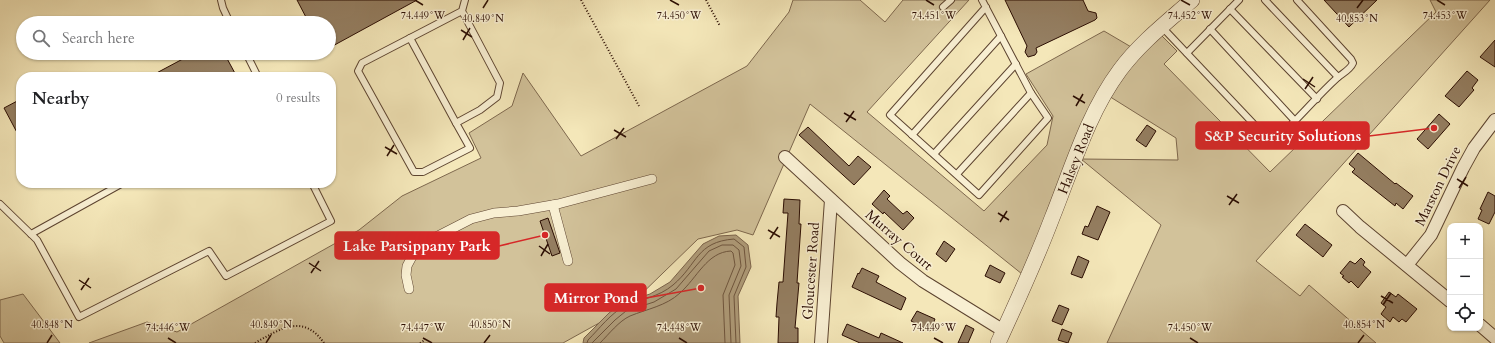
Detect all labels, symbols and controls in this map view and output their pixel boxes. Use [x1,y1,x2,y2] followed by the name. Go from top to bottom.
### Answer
[401,9,446,23] text: 74.449°W
[657,9,702,23] text: 74.450°W
[912,9,957,23] text: 74.451°W
[1168,9,1213,23] text: 74.452°W
[1423,9,1468,23] text: 74.453°W
[462,12,504,26] text: 40.849°N
[1336,12,1378,26] text: 40.853°N
[16,16,336,60] search box
[30,27,52,49] icon: search
[62,28,135,48] text: Search here
[32,87,89,110] text: Nearby
[276,89,320,107] text: 0 results
[1053,120,1099,197] street label: Halsey Road
[1196,122,1369,149] callout: S&P Security Solutions
[1205,126,1361,146] text: S&P Security Solutions
[1410,143,1466,229] street label: Marston Drive
[861,205,937,275] street label: Murray Court
[798,221,824,320] street label: Gloucester Road
[1447,223,1483,331] map controls
[1447,223,1483,259] button: +
[335,232,499,259] callout: Lake Parsippany Park
[343,236,492,256] text: Lake Parsippany Park
[1447,259,1483,295] button: −
[545,284,646,311] callout: Mirror Pond
[554,288,639,308] text: Mirror Pond
[1447,295,1483,331] button: locate
[31,318,73,332] text: 40.848°N
[250,318,292,332] text: 40.849°N
[469,318,511,332] text: 40.850°N
[1343,318,1385,332] text: 40.854°N
[146,321,191,335] text: 74.446°W
[401,321,446,335] text: 74.447°W
[657,321,702,335] text: 74.448°W
[912,321,957,335] text: 74.449°W
[1168,321,1213,335] text: 74.450°W

